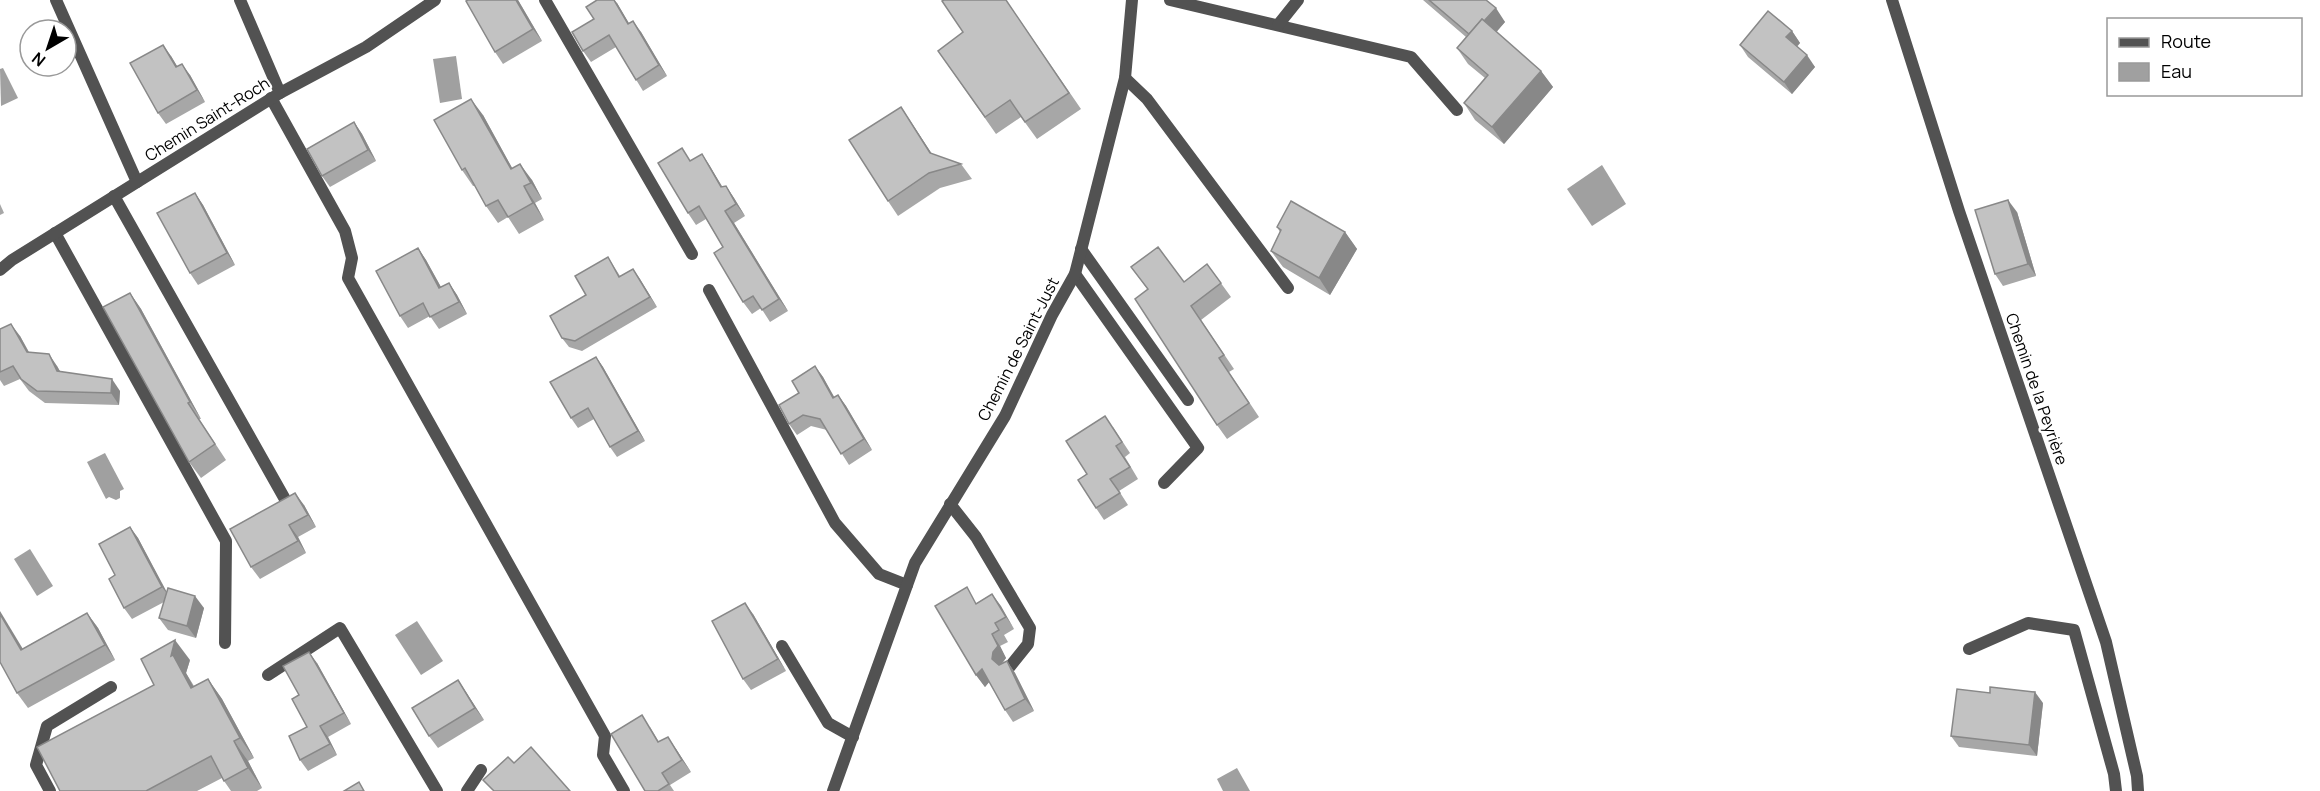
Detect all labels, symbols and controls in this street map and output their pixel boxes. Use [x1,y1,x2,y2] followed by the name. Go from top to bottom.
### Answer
[18,18,78,78] north arrow
[2107,18,2302,96] legend
[2161,29,2211,53] text: Route
[27,47,50,72] text: N
[2161,59,2192,83] text: Eau
[140,72,274,166] street label: Chemin Saint-Roch
[972,273,1064,425] street label: Chemin de Saint-Just
[2001,310,2073,468] street label: Chemin de la Peyrière

